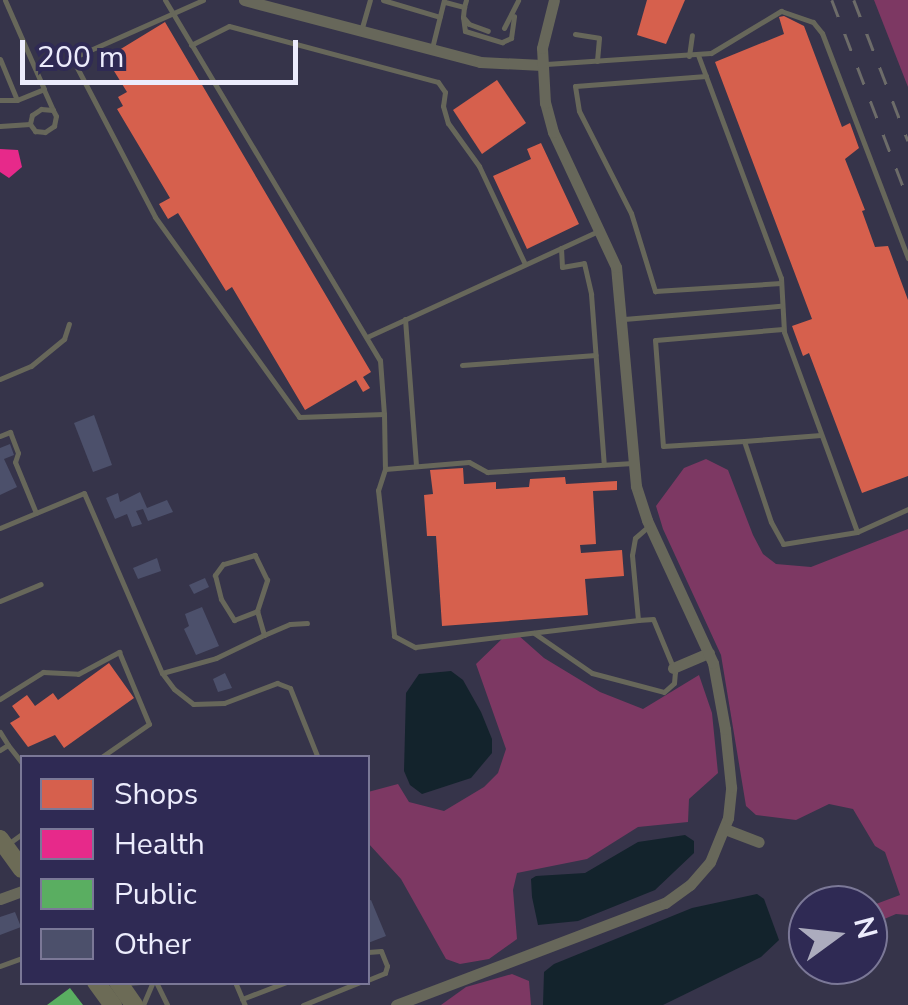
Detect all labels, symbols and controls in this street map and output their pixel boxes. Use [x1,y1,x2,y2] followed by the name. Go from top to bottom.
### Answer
[25,20,302,82] scale bar
[37,37,124,78] text: 200 m
[20,755,370,985] legend
[114,774,198,815] text: Shops
[114,824,205,865] text: Health
[114,874,197,915] text: Public
[788,885,888,985] north arrow
[844,913,886,943] text: N
[114,924,191,965] text: Other

